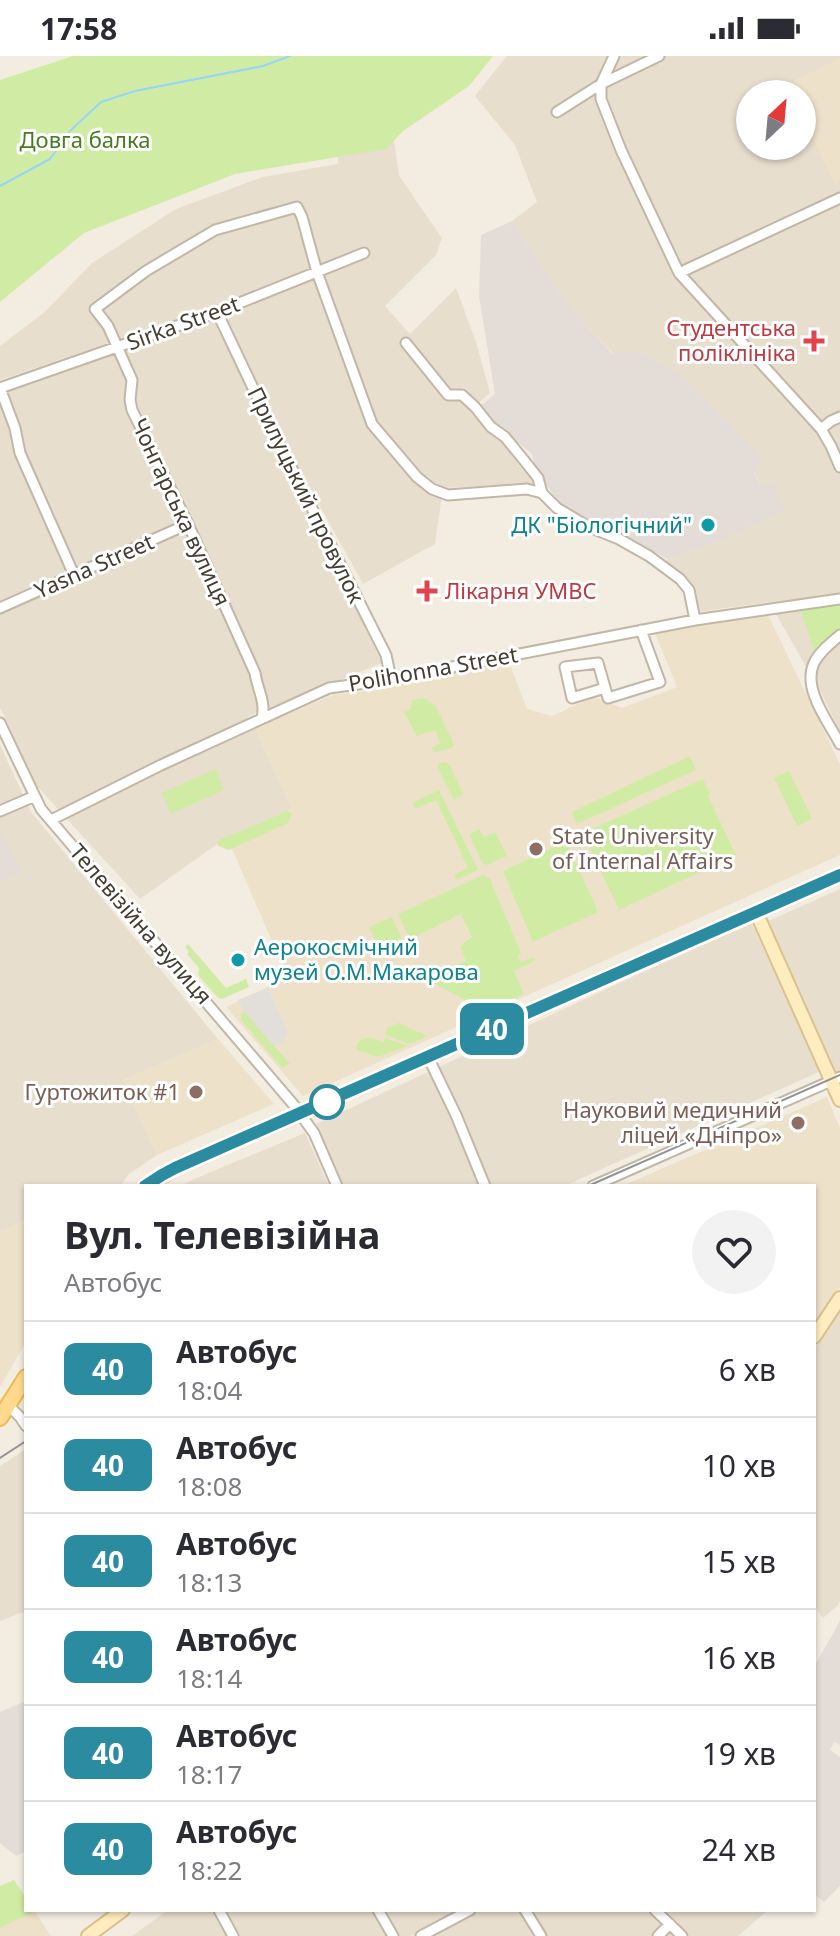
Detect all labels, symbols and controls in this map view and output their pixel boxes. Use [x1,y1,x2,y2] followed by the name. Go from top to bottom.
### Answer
[40,8,117,49] text: 17:58
[736,80,816,160] north arrow
[736,80,816,160] map controls
[20,124,150,154] park label: Довга балка
[122,288,243,356] street label: Sirka Street
[666,312,796,367] place label: Студентська поліклініка
[803,330,825,352] marker: Студентська поліклініка
[241,381,373,608] street label: Прилуцький провулок
[125,413,239,610] street label: Чонгарська вулиця
[511,509,692,539] place label: ДК "Біологічний"
[699,516,717,534] marker: ДК "Біологічний"
[29,525,158,605] street label: Yasna Street
[445,575,597,605] place label: Лікарня УМВС
[416,580,438,602] marker: Лікарня УМВС
[346,638,520,698] street label: Polihonna Street
[552,820,733,875] place label: State University of Internal Affairs
[64,837,220,1010] street label: Телевізійна вулиця
[527,840,545,858] marker: State University of Internal Affairs
[254,931,479,986] place label: Аерокосмічний музей О.М.Макарова
[229,951,247,969] marker: Аерокосмічний музей О.М.Макарова
[456,1003,528,1055] line badge: 40
[476,1010,508,1048] text: 40
[25,1076,180,1106] place label: Гуртожиток #1
[187,1083,205,1101] marker: Гуртожиток #1
[310,1085,344,1119] unlabelled marker
[563,1094,782,1149] place label: Науковий медичний ліцей «Дніпро»
[789,1114,807,1132] marker: Науковий медичний ліцей «Дніпро»
[64,1208,380,1260] text: Вул. Телевізійна
[692,1210,776,1294] button: heart
[64,1264,162,1300] text: Автобус
[176,1331,298,1372] text: Автобус
[719,1349,776,1390] text: 6 хв
[92,1350,124,1388] text: 40
[176,1372,242,1408] text: 18:04
[176,1427,298,1468] text: Автобус
[702,1445,776,1486] text: 10 хв
[92,1446,124,1484] text: 40
[176,1468,242,1504] text: 18:08
[176,1523,298,1564] text: Автобус
[702,1541,776,1582] text: 15 хв
[92,1542,124,1580] text: 40
[176,1564,242,1600] text: 18:13
[176,1619,298,1660] text: Автобус
[702,1637,776,1678] text: 16 хв
[92,1638,124,1676] text: 40
[176,1660,242,1696] text: 18:14
[176,1715,298,1756] text: Автобус
[702,1733,776,1774] text: 19 хв
[92,1734,124,1772] text: 40
[176,1756,242,1792] text: 18:17
[176,1811,298,1852] text: Автобус
[702,1829,776,1870] text: 24 хв
[92,1830,124,1868] text: 40
[176,1852,242,1888] text: 18:22

